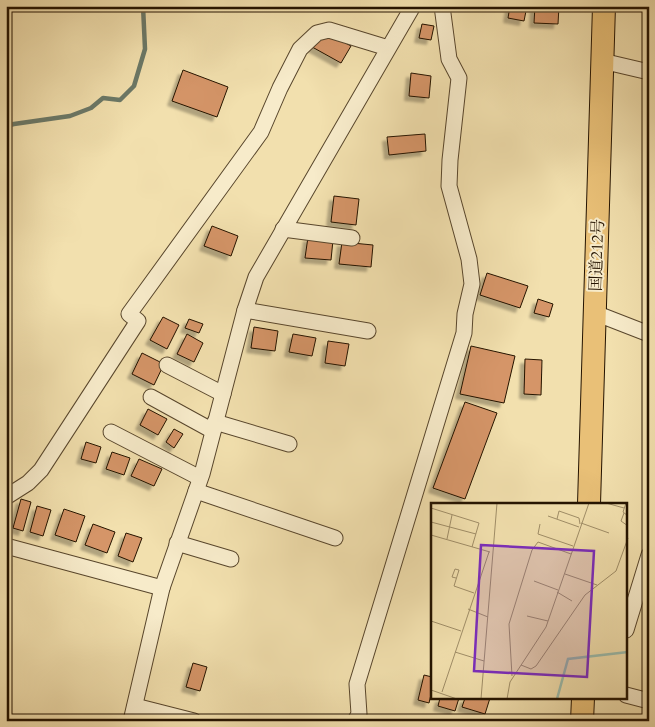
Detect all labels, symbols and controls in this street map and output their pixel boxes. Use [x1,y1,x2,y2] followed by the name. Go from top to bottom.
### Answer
[585,218,609,292] street label: 国道212号
[431,503,628,700] inset map

